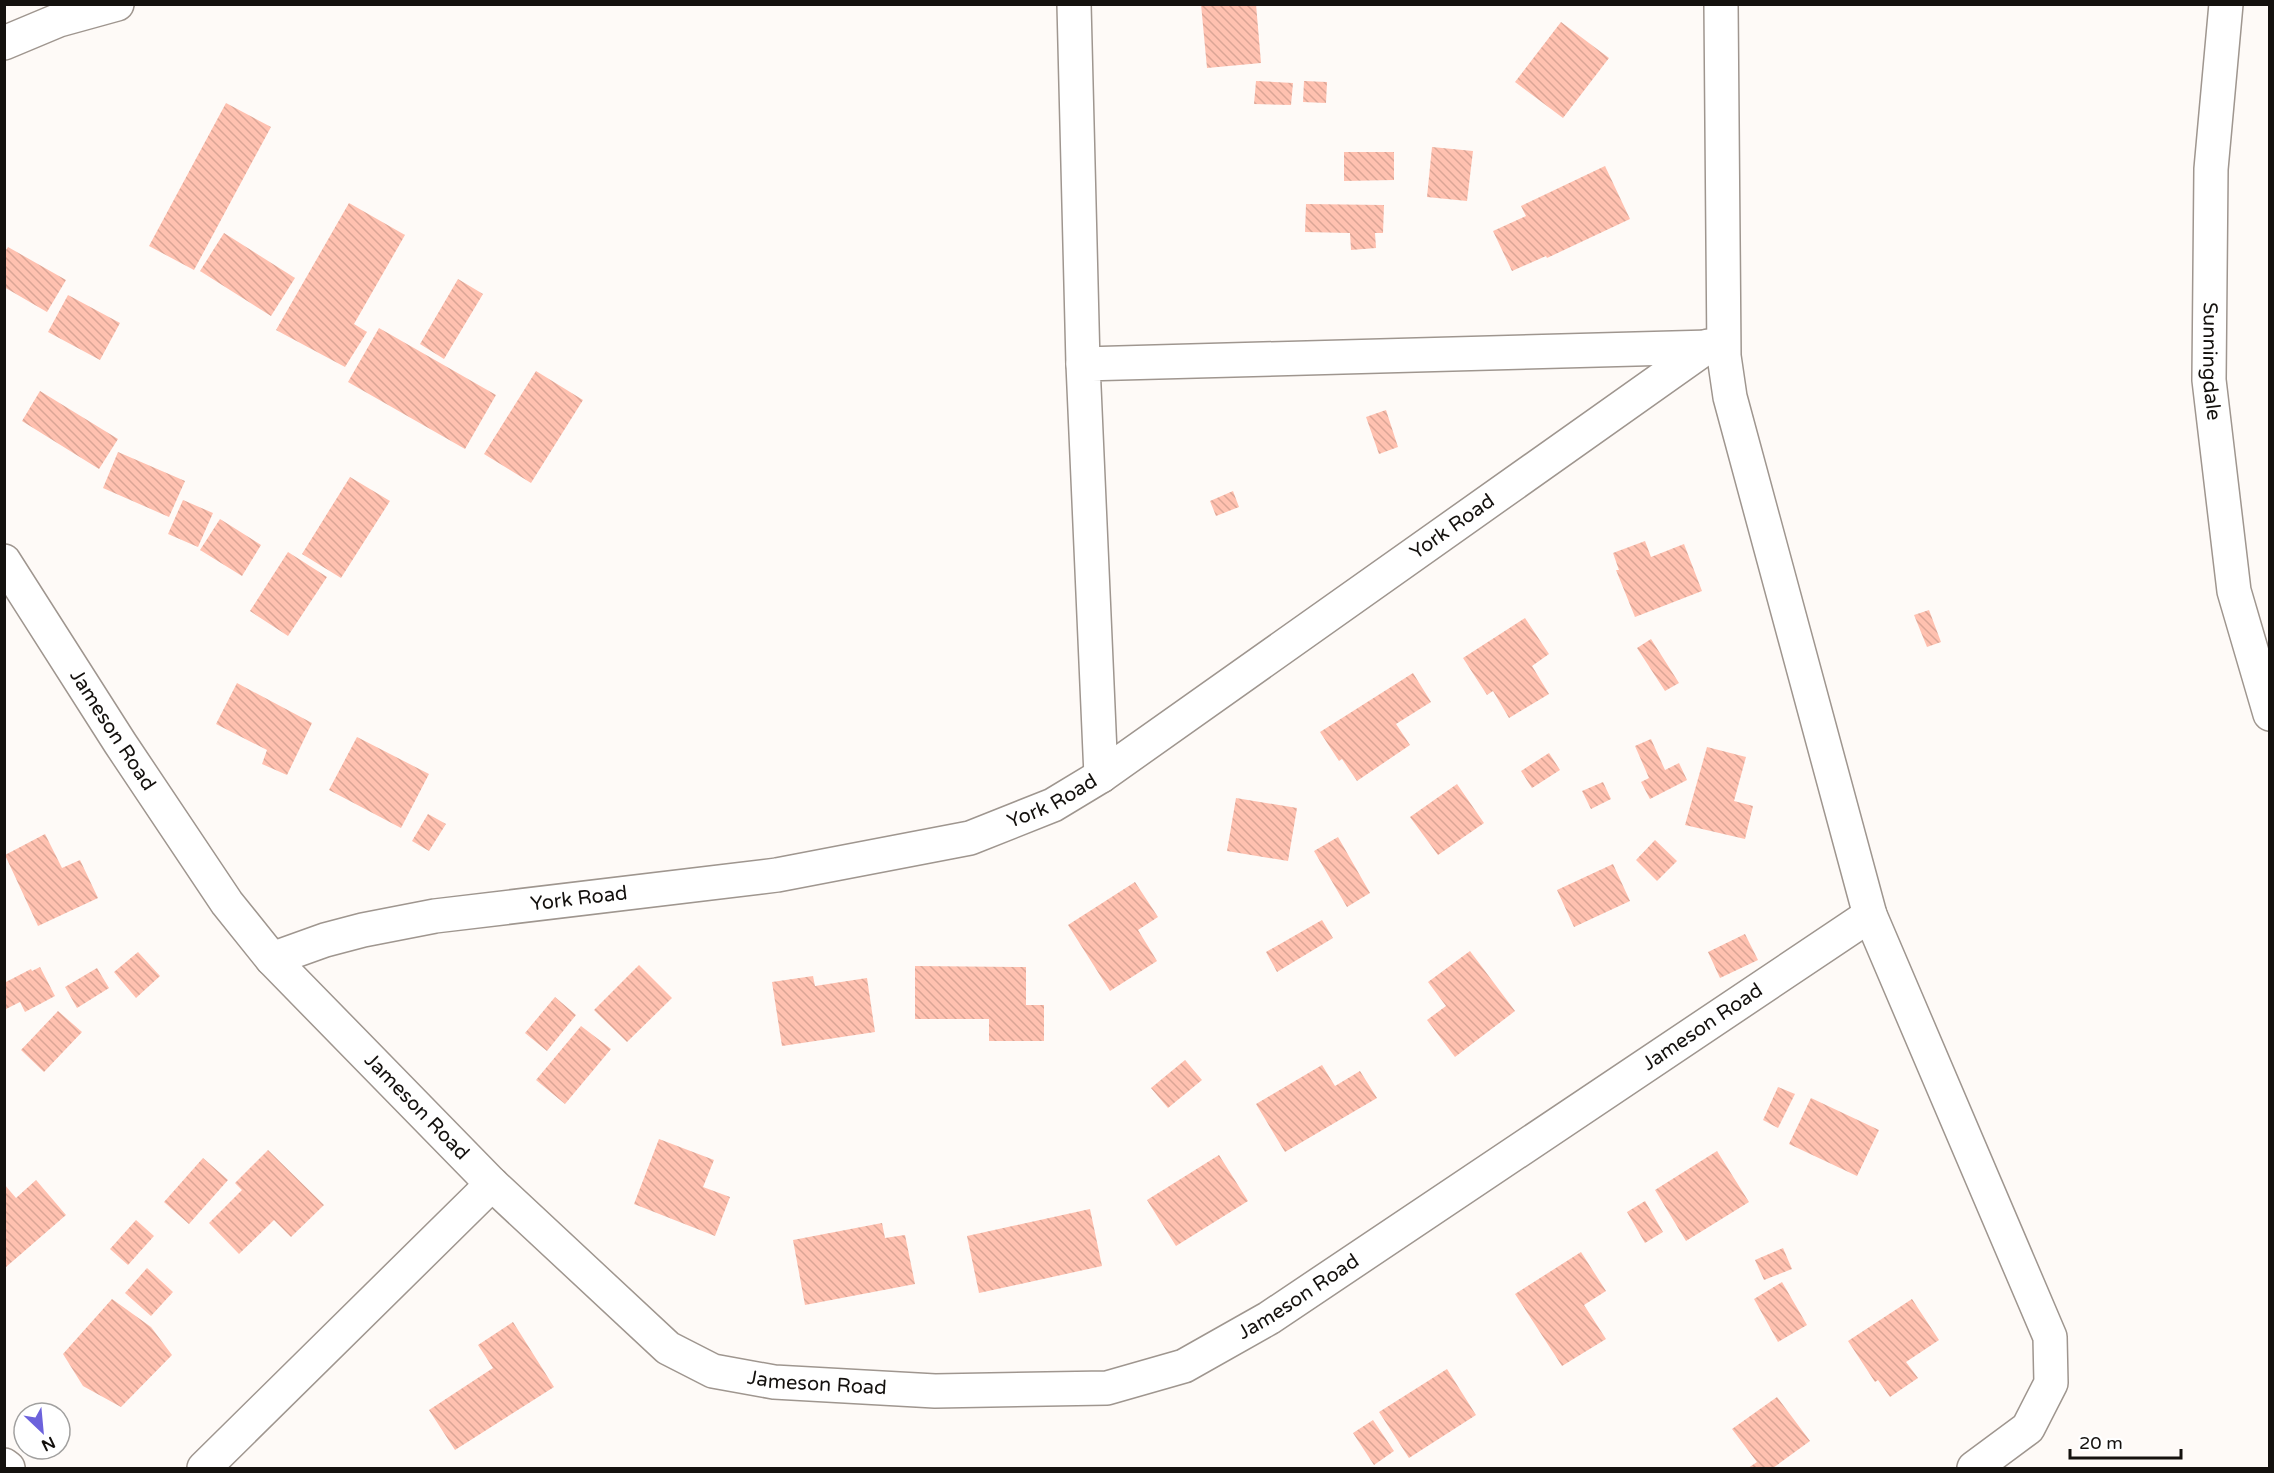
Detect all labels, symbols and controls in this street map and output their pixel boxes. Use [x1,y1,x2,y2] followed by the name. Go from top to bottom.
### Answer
[2197,302,2226,422] street label: Sunningdale
[1406,489,1499,565] street label: York Road
[64,665,161,795] street label: Jameson Road
[1004,769,1102,834] street label: York Road
[529,881,629,916] street label: York Road
[1638,978,1767,1076] street label: Jameson Road
[359,1049,474,1165] street label: Jameson Road
[1234,1249,1364,1345] street label: Jameson Road
[746,1365,887,1400] street label: Jameson Road
[12,1401,72,1461] north arrow
[2070,1422,2181,1460] scale bar
[38,1432,58,1455] text: N
[2079,1432,2123,1454] text: 20 m

